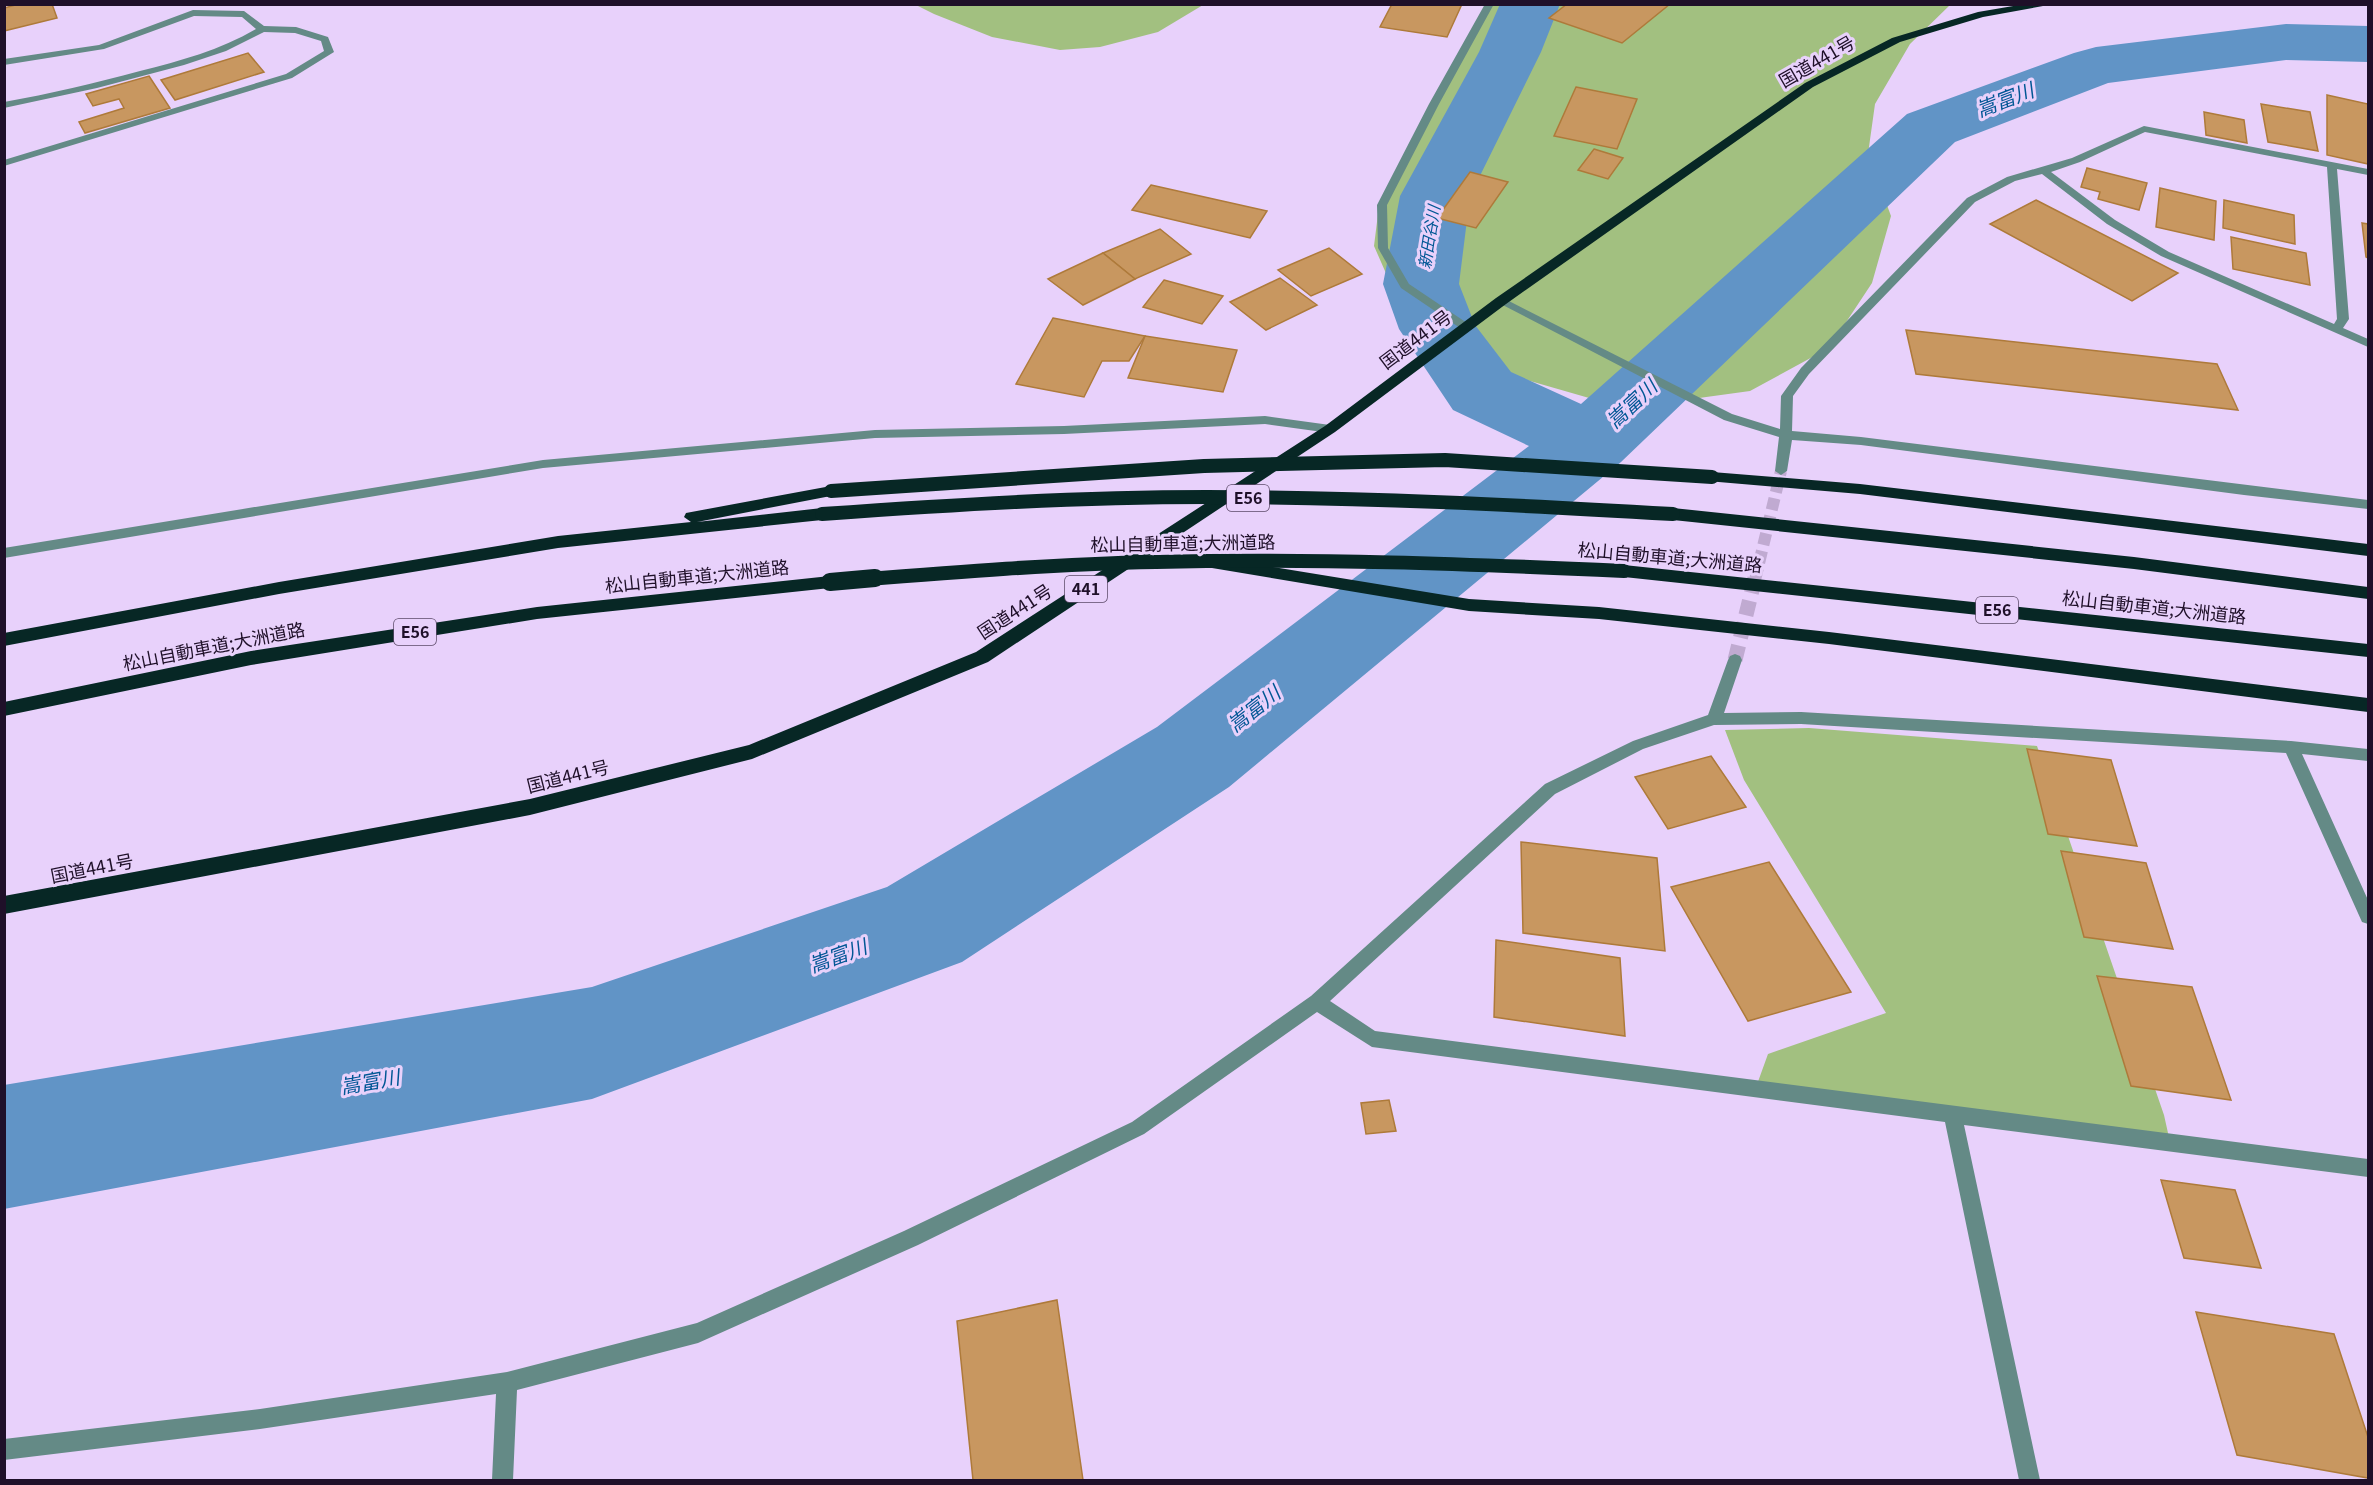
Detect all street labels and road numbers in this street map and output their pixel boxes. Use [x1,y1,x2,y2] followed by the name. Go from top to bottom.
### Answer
[1773,28,1859,93] street label: 国道441号
[1373,303,1456,374] street label: 国道441号
[1227,485,1269,511] road number: E56
[1090,527,1276,557] street label: 松山自動車道;大洲道路
[1577,535,1763,577] street label: 松山自動車道;大洲道路
[603,552,790,598] street label: 松山自動車道;大洲道路
[1065,576,1107,602] road number: 441
[972,577,1056,644] street label: 国道441号
[2061,583,2248,629] street label: 松山自動車道;大洲道路
[1976,597,2018,623] road number: E56
[120,615,307,675] street label: 松山自動車道;大洲道路
[394,619,436,645] road number: E56
[524,752,611,798] street label: 国道441号
[48,846,135,888] street label: 国道441号

